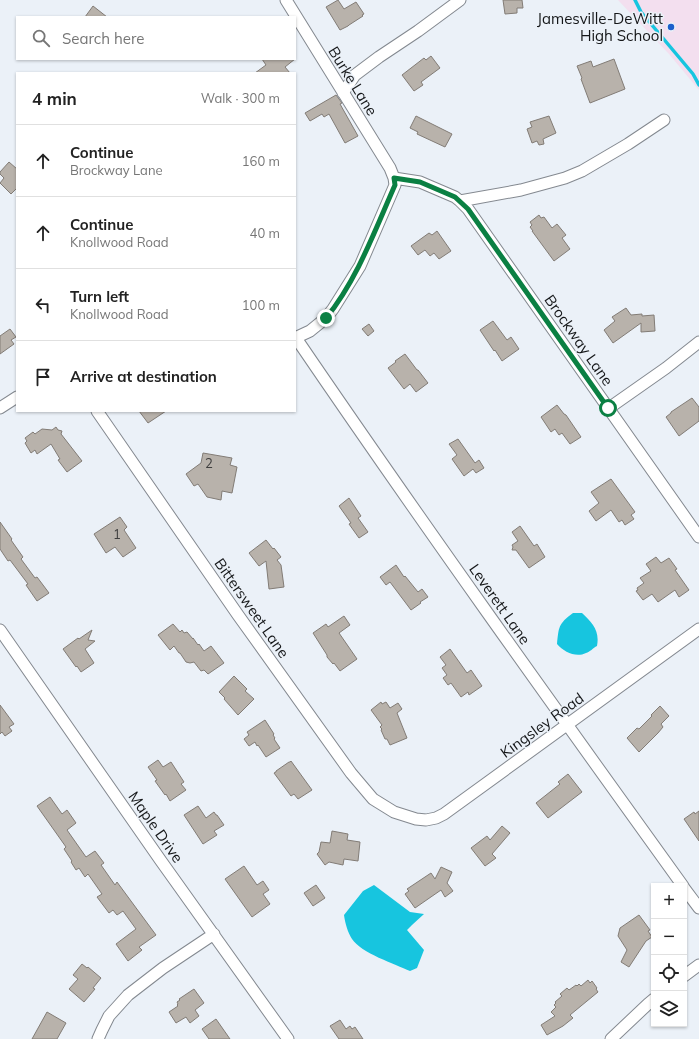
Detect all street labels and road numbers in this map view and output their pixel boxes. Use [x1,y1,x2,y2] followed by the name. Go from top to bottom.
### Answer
[324,43,382,119] street label: Burke Lane
[541,291,617,389] street label: Brockway Lane
[211,554,293,662] street label: Bittersweet Lane
[465,560,535,648] street label: Leverett Lane
[497,688,587,762] street label: Kingsley Road
[124,788,188,866] street label: Maple Drive

